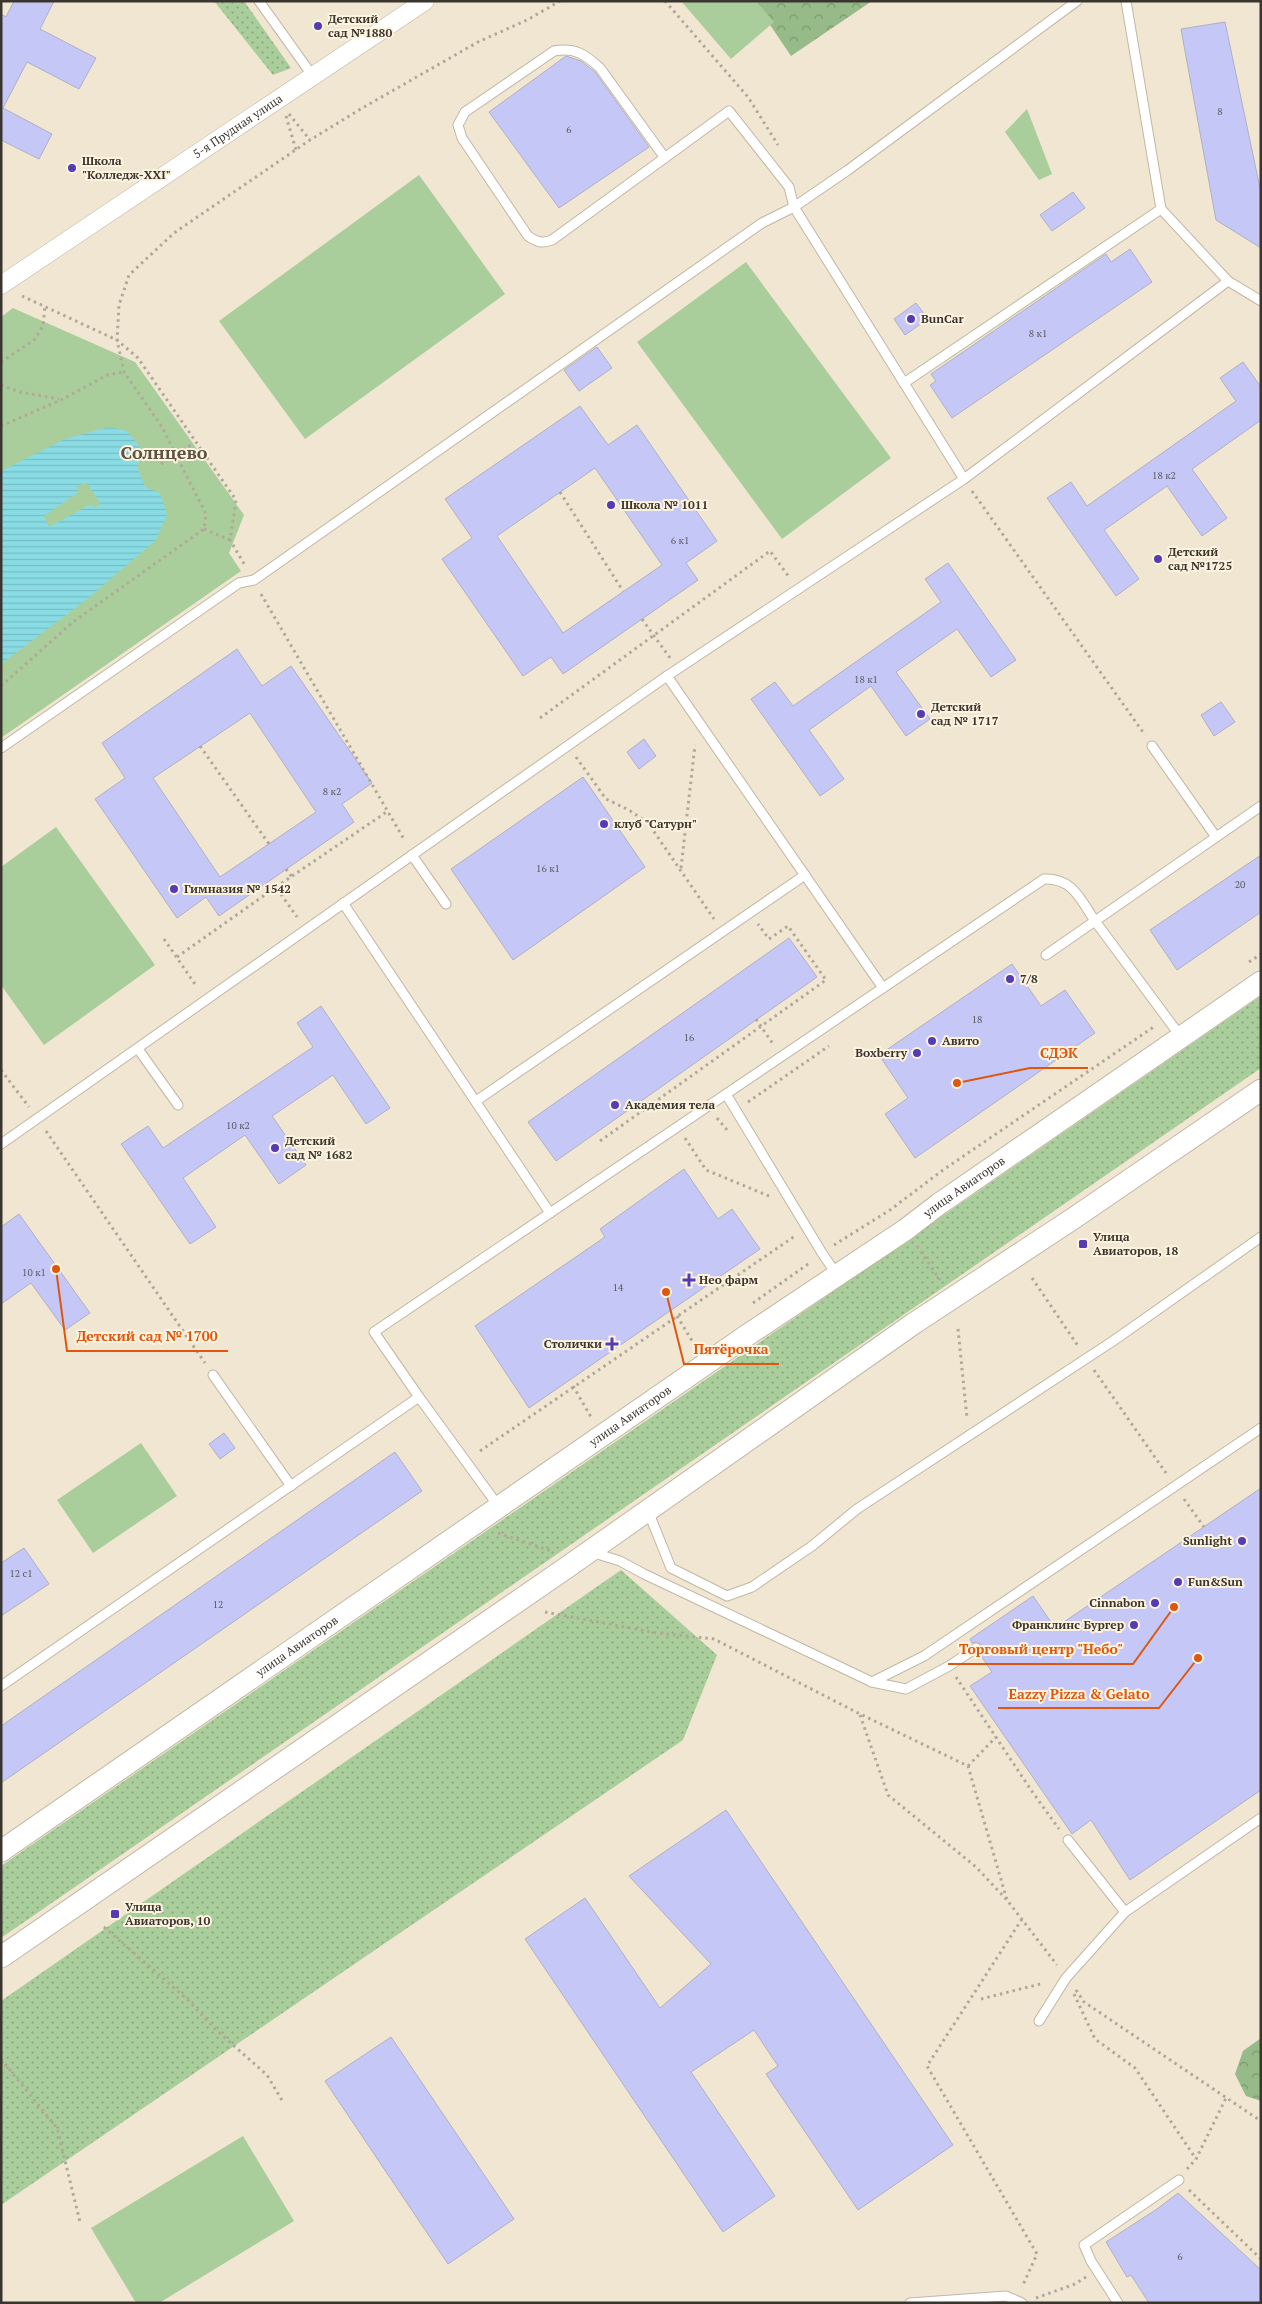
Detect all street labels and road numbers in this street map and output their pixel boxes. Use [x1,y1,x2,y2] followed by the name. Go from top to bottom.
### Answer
[190,91,285,161] street label: 5-я Прудная улица
[919,1153,1008,1221] street label: улица Авиаторов
[585,1382,674,1450] street label: улица Авиаторов
[252,1612,341,1680] street label: улица Авиаторов

